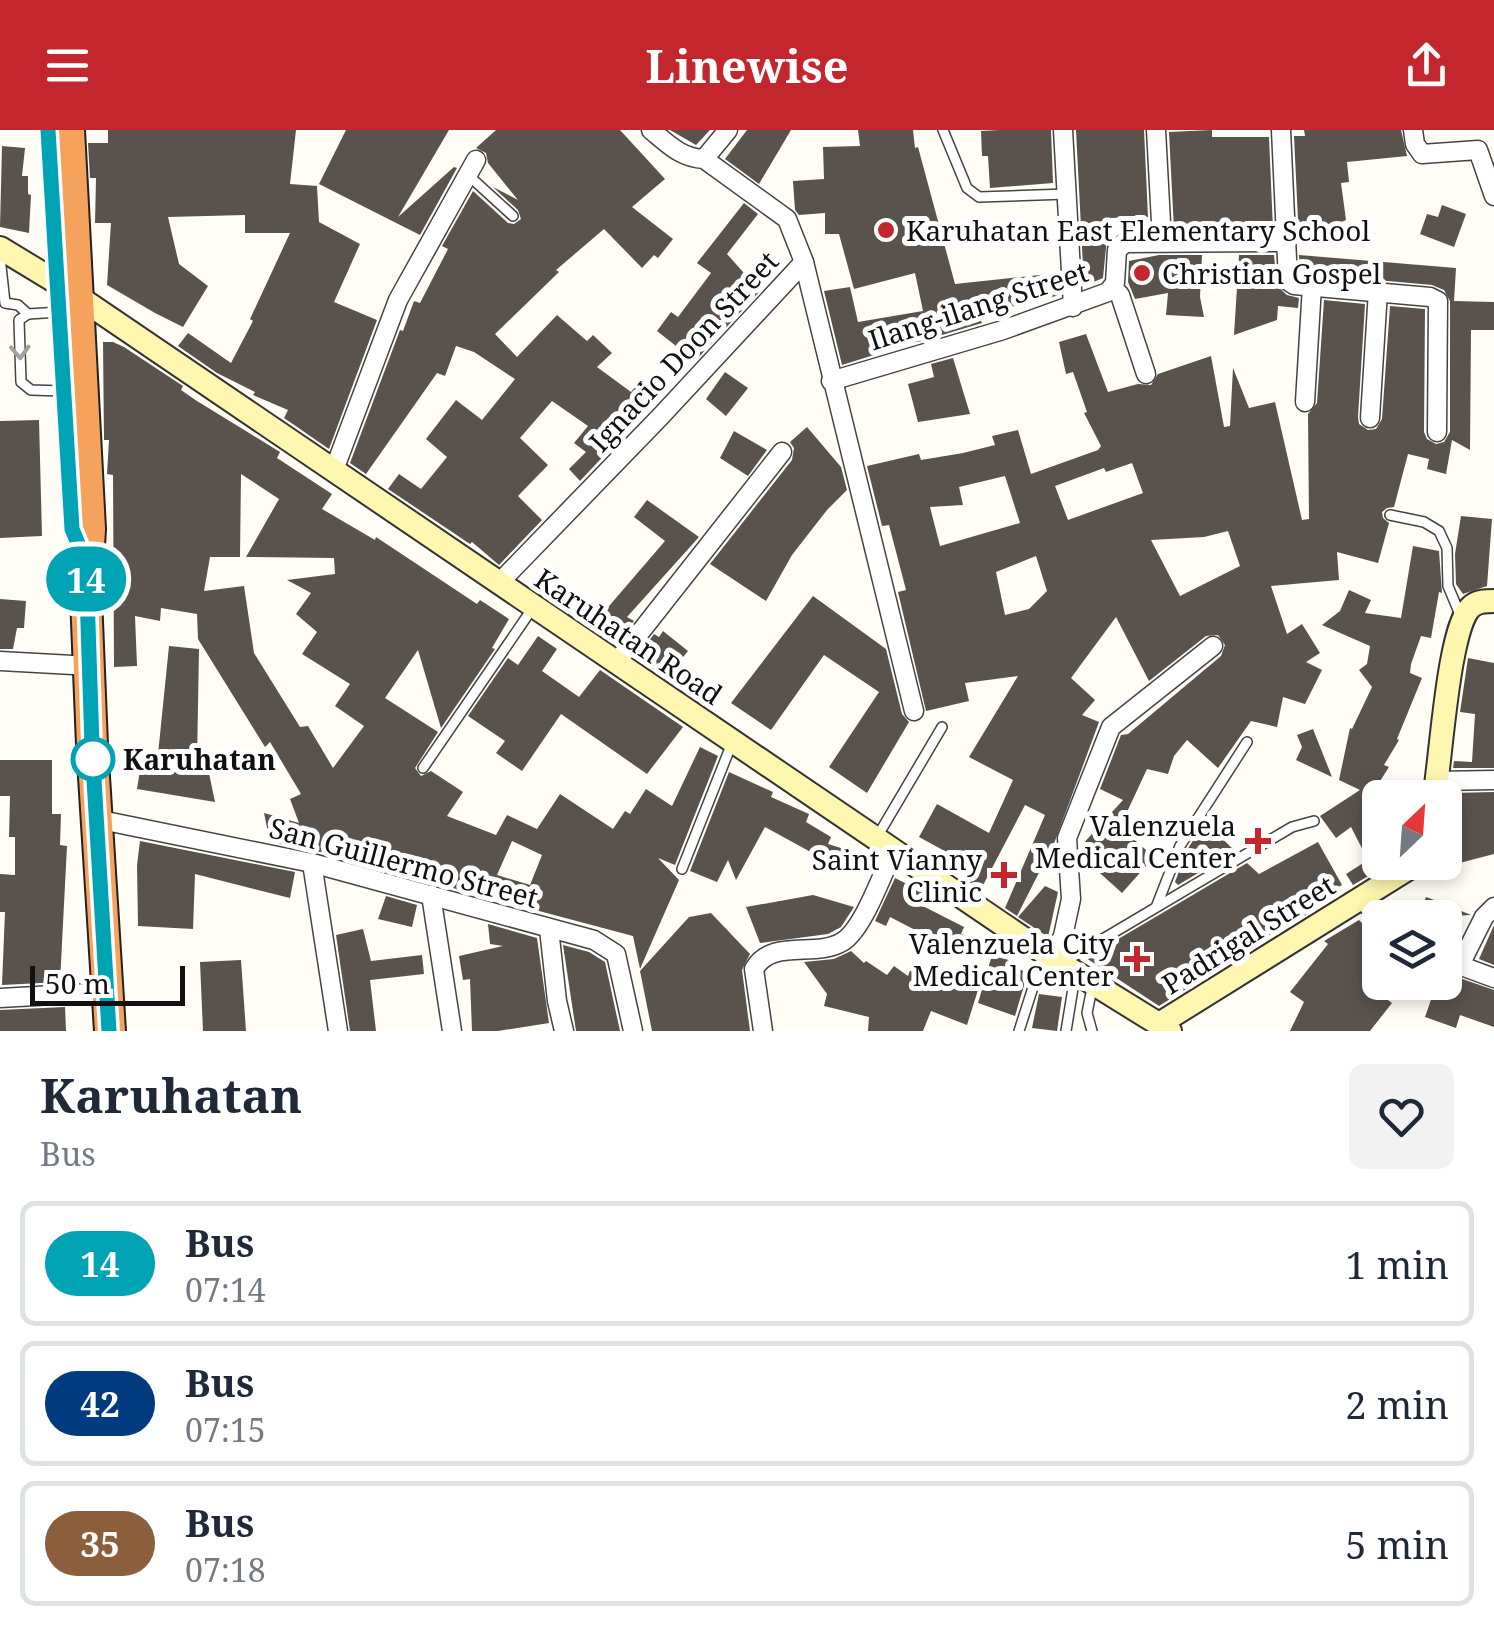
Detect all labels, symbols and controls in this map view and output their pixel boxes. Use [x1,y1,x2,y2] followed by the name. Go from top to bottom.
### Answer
[646,35,848,96] text: Linewise
[40,38,95,93] icon: menu
[1399,38,1454,93] icon: share
[906,211,1370,249] place label: Karuhatan East Elementary School
[875,219,897,241] marker: Karuhatan East Elementary School
[580,242,786,460] street label: Ignacio Doon Street
[864,252,1093,358] street label: Ilang-ilang Street
[1162,254,1382,292] place label: Christian Gospel
[1131,262,1153,284] marker: Christian Gospel
[9,345,30,361] one-way arrow
[41,546,131,612] line badge: 14
[66,556,106,603] text: 14
[528,559,730,713] street label: Karuhatan Road
[72,738,114,780] marker: Karuhatan
[123,740,276,778] place label: Karuhatan
[1362,780,1462,880] north arrow
[1362,780,1462,1000] map controls
[1035,806,1236,876] place label: Valenzuela Medical Center
[265,808,543,916] street label: San Guillermo Street
[1245,828,1271,854] marker: Valenzuela Medical Center
[812,840,982,910] place label: Saint Vianny Clinic
[991,862,1017,888] marker: Saint Vianny Clinic
[1154,866,1342,1002] street label: Padrigal Street
[1362,900,1462,1000] button: layers
[909,924,1114,994] place label: Valenzuela City Medical Center
[1124,946,1150,972] marker: Valenzuela City Medical Center
[30,961,185,1006] scale bar
[45,964,110,1002] text: 50 m
[40,1062,302,1127] text: Karuhatan
[1349,1064,1454,1169] button: heart
[40,1132,96,1175] text: Bus
[185,1216,254,1268] text: Bus
[1345,1238,1449,1290] text: 1 min
[80,1240,120,1287] text: 14
[185,1268,266,1311] text: 07:14
[185,1356,254,1408] text: Bus
[1345,1378,1449,1430] text: 2 min
[80,1380,120,1427] text: 42
[185,1408,266,1451] text: 07:15
[185,1496,254,1548] text: Bus
[1345,1518,1449,1570] text: 5 min
[80,1520,120,1567] text: 35
[185,1548,266,1591] text: 07:18

